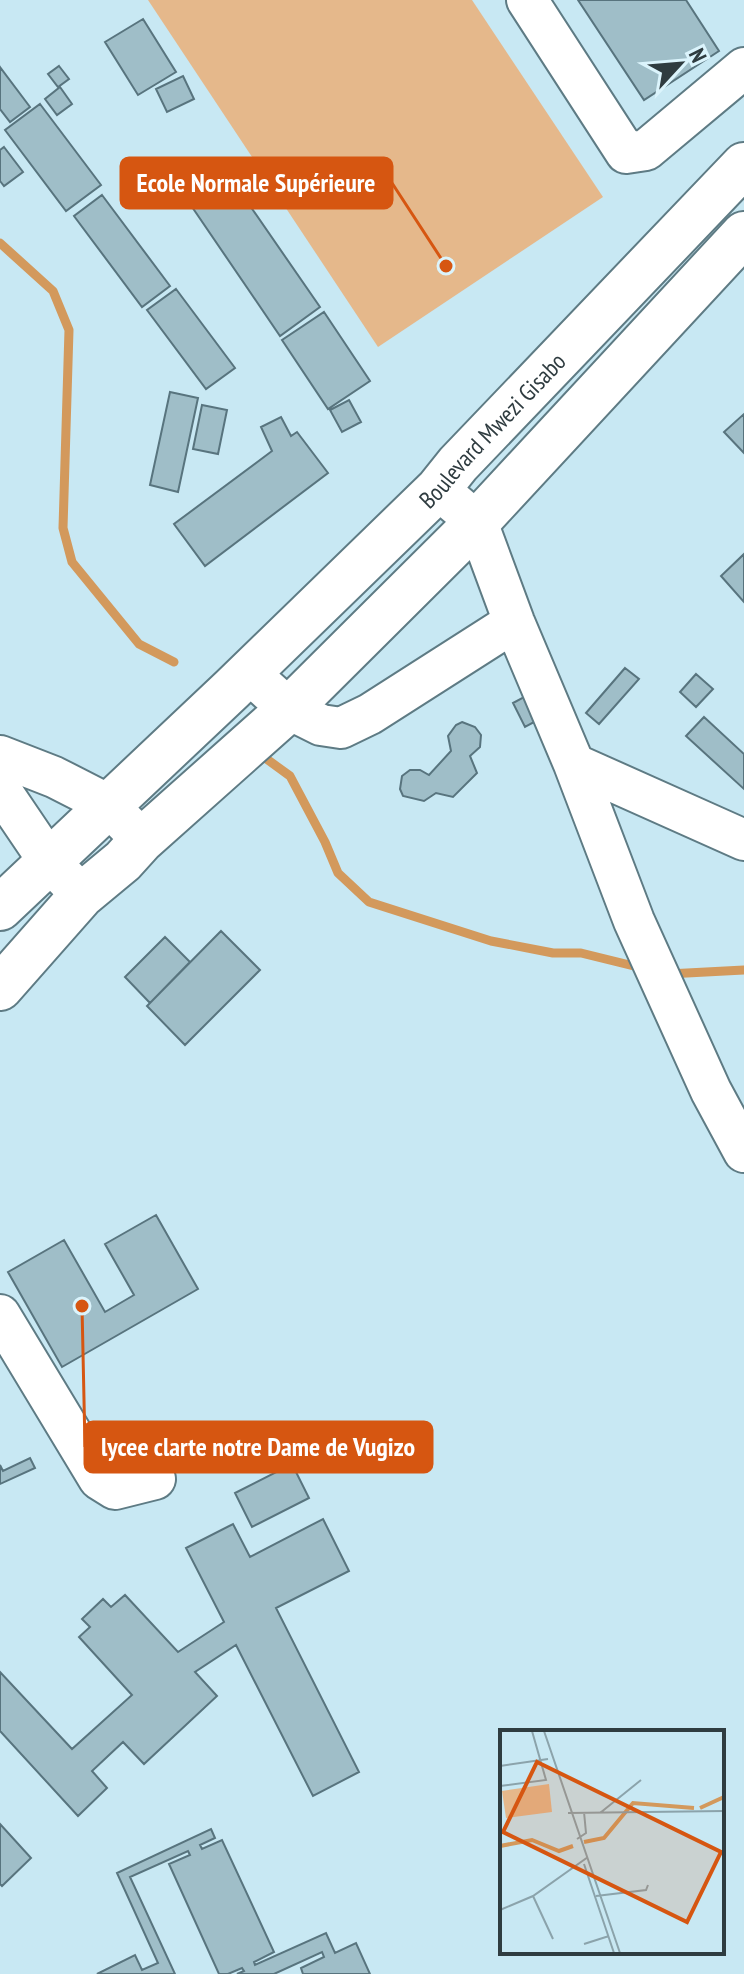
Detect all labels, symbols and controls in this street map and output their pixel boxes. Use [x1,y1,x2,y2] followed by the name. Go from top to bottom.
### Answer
[640,24,720,104] north arrow
[683,44,713,67] text: N
[121,158,392,208] callout: Ecole Normale Supérieure
[137,166,375,199] text: Ecole Normale Supérieure
[412,346,572,515] street label: Boulevard Mwezi Gisabo
[85,1422,432,1472] callout: lycee clarte notre Dame de Vugizo
[101,1430,415,1463] text: lycee clarte notre Dame de Vugizo
[500,1730,724,1954] inset map

